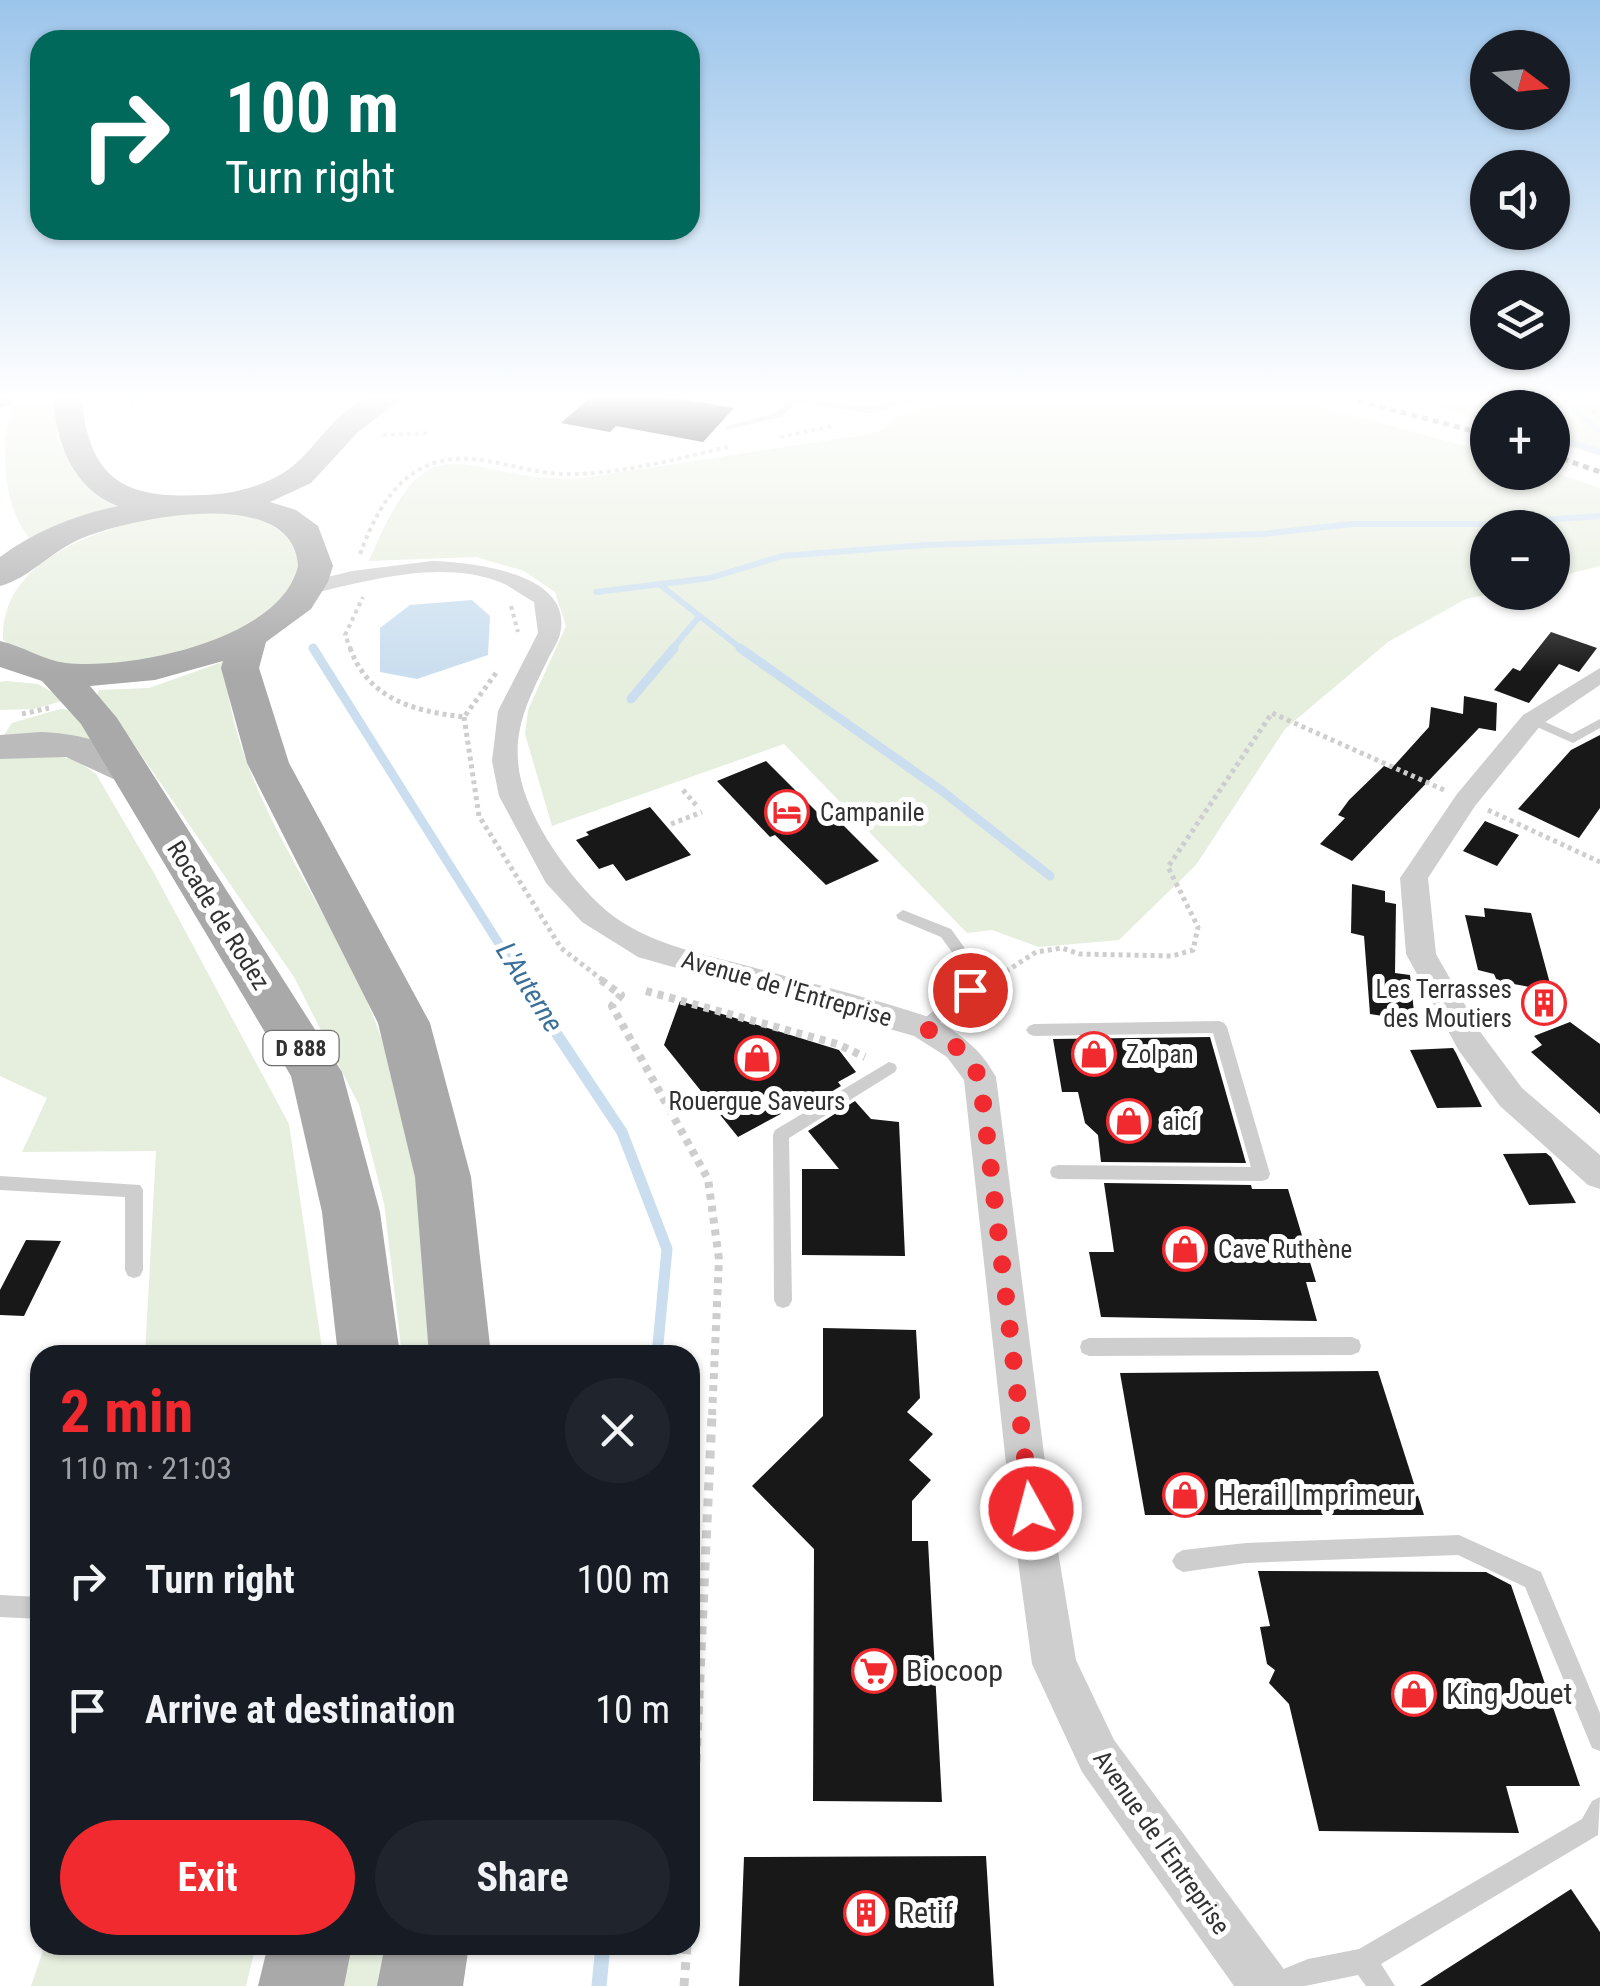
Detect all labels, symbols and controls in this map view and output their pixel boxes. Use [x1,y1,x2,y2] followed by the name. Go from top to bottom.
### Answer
[1470,30,1570,130] north arrow
[1470,30,1570,610] map controls
[225,67,399,149] text: 100 m
[60,70,190,200] icon: right
[1470,150,1570,250] button: sound
[225,151,395,204] text: Turn right
[1470,270,1570,370] button: layers
[1470,390,1570,490] button: +
[1470,510,1570,610] button: −
[764,789,810,835] hotel icon: Campanile
[820,798,925,827] place label: Campanile
[161,836,276,995] street label: Rocade de Rodez
[489,936,570,1038] water label: L'Auterne
[678,945,895,1032] street label: Avenue de l'Entreprise
[928,948,1013,1033] pin
[943,963,998,1018] icon: arrive
[1376,975,1512,1033] place label: Les Terrasses des Moutiers
[1521,980,1567,1026] building icon: Les Terrasses des Moutiers
[264,1031,338,1065] road number: D 888
[1071,1031,1117,1077] shop icon: Zolpan
[734,1035,780,1081] shop icon: Rouergue Saveurs
[1126,1040,1194,1069] place label: Zolpan
[669,1087,846,1116] place label: Rouergue Saveurs
[1106,1098,1152,1144] shop icon: aicí
[1162,1107,1198,1136] place label: aicí
[1162,1226,1208,1272] shop icon: Cave Ruthène
[1218,1235,1352,1264] place label: Cave Ruthène
[60,1376,193,1447] text: 2 min
[565,1378,670,1483] button: close
[60,1449,232,1487] text: 110 m · 21:03
[979,1457,1083,1561] position arrow
[1162,1472,1208,1518] shop icon: Herail Imprimeur
[1218,1477,1415,1512] place label: Herail Imprimeur
[60,1553,115,1608] icon: right
[145,1558,295,1602] text: Turn right
[576,1558,670,1602] text: 100 m
[851,1648,897,1694] supermarket icon: Biocoop
[906,1653,1003,1688] place label: Biocoop
[1391,1671,1437,1717] shop icon: King Jouet
[1446,1676,1572,1711] place label: King Jouet
[60,1683,115,1738] icon: arrive
[145,1688,455,1732] text: Arrive at destination
[595,1688,670,1732] text: 10 m
[1087,1745,1236,1940] street label: Avenue de l'Entreprise
[60,1820,355,1935] button: Exit
[375,1820,670,1935] button: Share
[843,1890,889,1936] building icon: Retif
[898,1895,954,1930] place label: Retif

